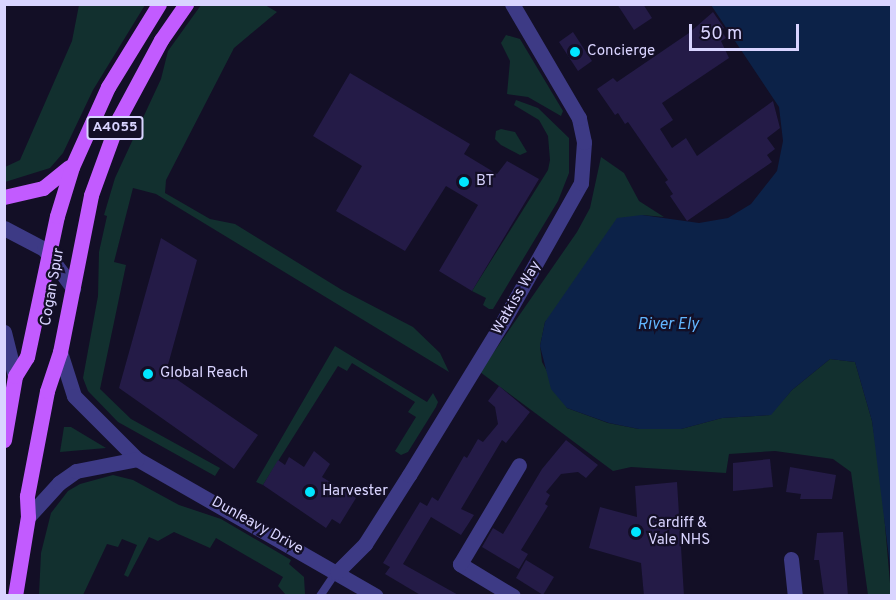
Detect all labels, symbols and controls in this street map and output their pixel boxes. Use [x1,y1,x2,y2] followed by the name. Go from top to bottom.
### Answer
[692,12,802,50] scale bar
[700,23,742,46] text: 50 m
[587,43,655,61] place label: Concierge
[568,45,582,59] marker: Concierge
[86,117,144,139] road number: A4055
[476,173,494,191] place label: BT
[457,175,471,189] marker: BT
[37,247,69,327] street label: Cogan Spur
[489,258,545,338] street label: Watkiss Way
[637,315,699,335] water label: River Ely
[160,365,248,383] place label: Global Reach
[141,367,155,381] marker: Global Reach
[322,483,388,501] place label: Harvester
[303,485,317,499] marker: Harvester
[208,493,306,559] street label: Dunleavy Drive
[648,514,710,549] place label: Cardiff & Vale NHS
[629,525,643,539] marker: Cardiff & Vale NHS

